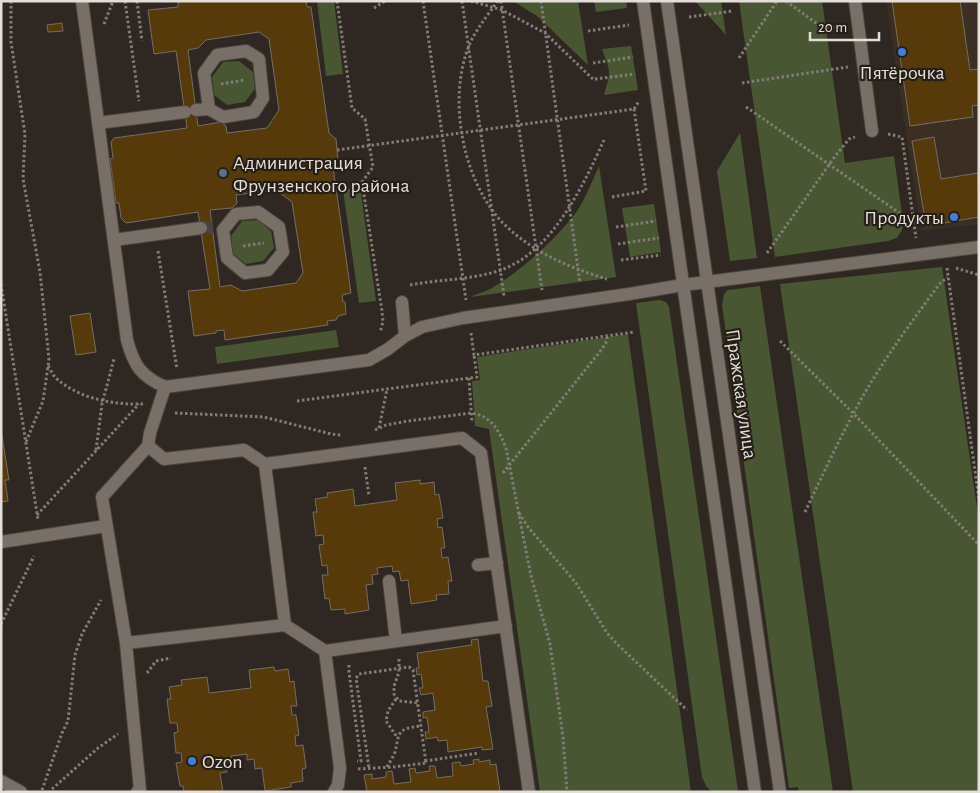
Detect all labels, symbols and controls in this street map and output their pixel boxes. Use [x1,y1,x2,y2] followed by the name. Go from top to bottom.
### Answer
[810,10,879,42] scale bar
[818,20,847,35] text: 20 m
[896,46,908,58] marker: Пятёрочка
[859,63,945,83] place label: Пятёрочка
[233,153,410,196] place label: Администрация Фрунзенского района
[217,167,229,179] marker: Администрация Фрунзенского района
[864,208,944,228] place label: Продукты
[948,211,960,223] marker: Продукты
[722,328,760,460] street label: Пражская улица
[202,752,243,772] place label: Ozon
[186,755,198,767] marker: Ozon

